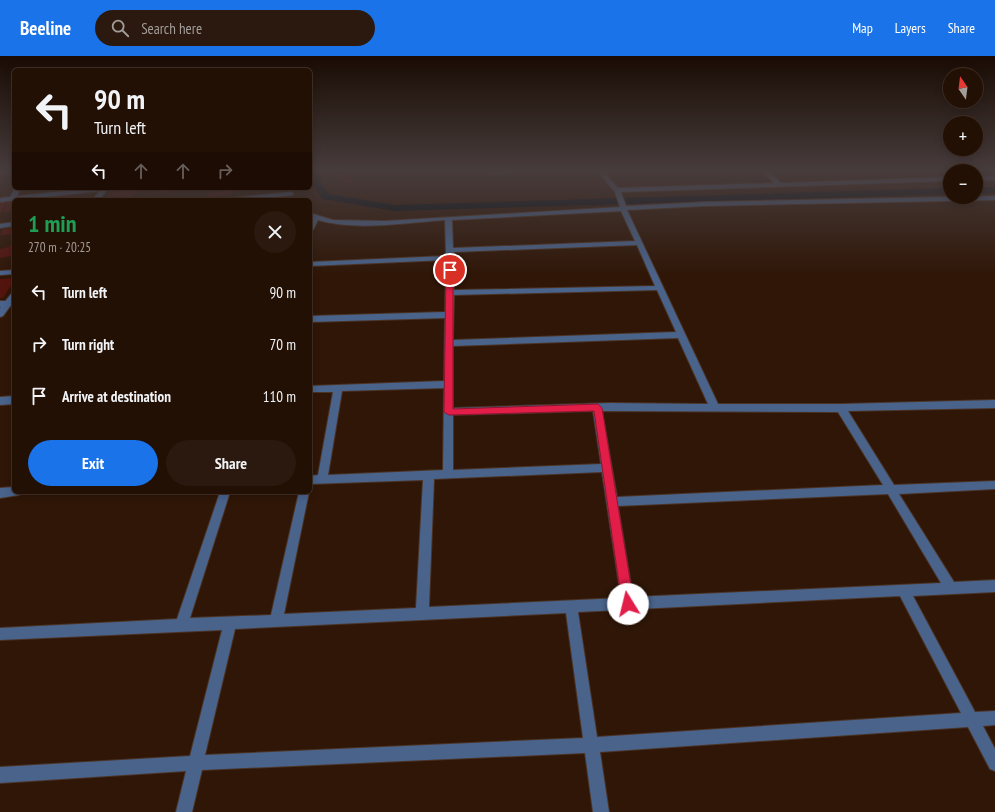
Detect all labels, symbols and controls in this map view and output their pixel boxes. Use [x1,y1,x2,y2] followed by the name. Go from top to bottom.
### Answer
[95,10,375,46] search box
[20,16,71,40] text: Beeline
[109,17,131,39] icon: search
[141,19,202,38] text: Search here
[852,19,873,37] text: Map
[895,19,926,37] text: Layers
[948,19,975,37] text: Share
[943,68,983,108] north arrow
[943,68,983,204] map controls
[94,80,145,117] text: 90 m
[28,84,80,136] icon: left
[94,116,146,139] text: Turn left
[943,116,983,156] button: +
[88,160,110,182] icon: left
[130,160,152,182] icon: ahead
[172,160,194,182] icon: ahead
[214,160,236,182] icon: right
[943,164,983,204] button: −
[28,208,76,239] text: 1 min
[254,211,296,253] button: close
[28,239,91,256] text: 270 m · 20:25
[433,253,467,287] pin
[439,259,461,281] icon: arrive
[28,281,50,303] icon: left
[62,283,107,302] text: Turn left
[270,283,296,302] text: 90 m
[28,333,50,355] icon: right
[62,335,114,354] text: Turn right
[270,335,296,354] text: 70 m
[28,385,50,407] icon: arrive
[62,387,171,406] text: Arrive at destination
[263,387,296,406] text: 110 m
[28,440,158,486] button: Exit
[166,440,296,486] button: Share
[607,583,649,625] position arrow

